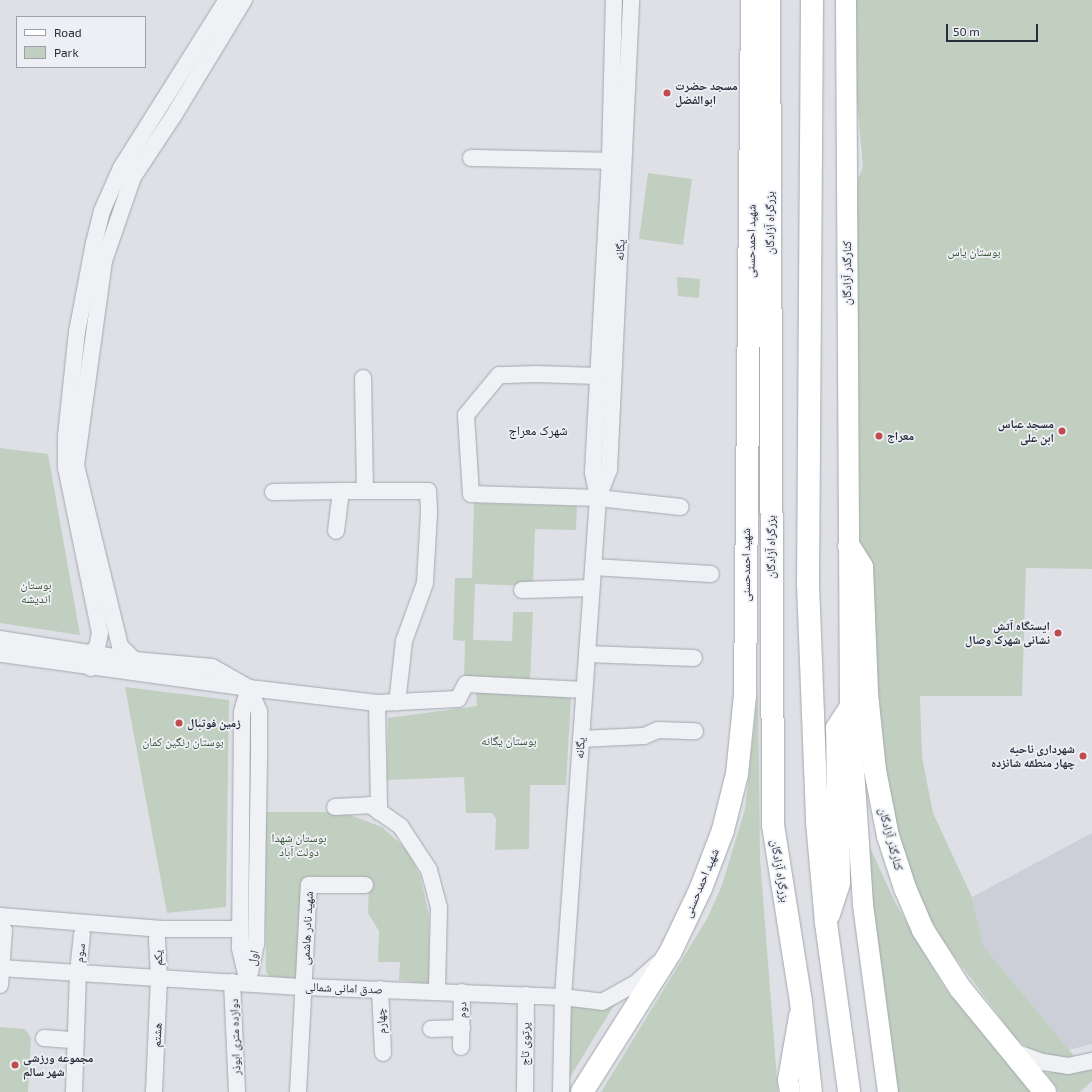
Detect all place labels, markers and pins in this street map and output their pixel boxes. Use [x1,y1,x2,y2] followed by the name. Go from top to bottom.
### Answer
[675,79,738,107] place label: مسجد حضرت ابوالفضل
[662,88,672,98] marker: مسجد حضرت ابوالفضل
[998,417,1054,445] place label: مسجد عباس ابن علی
[1057,426,1067,436] marker: مسجد عباس ابن علی
[887,429,914,443] place label: معراج
[874,431,884,441] marker: معراج
[965,619,1050,647] place label: ایستگاه آتش نشانی شهرک وصال
[1053,628,1063,638] marker: ایستگاه آتش نشانی شهرک وصال
[187,716,241,730] place label: زمین فوتبال
[174,718,184,728] marker: زمین فوتبال
[991,742,1075,770] place label: شهرداری ناحیه چهار منطقه شانزده
[1078,751,1088,761] marker: شهرداری ناحیه چهار منطقه شانزده
[23,1051,93,1079] place label: مجموعه ورزشی شهر سالم
[10,1060,20,1070] marker: مجموعه ورزشی شهر سالم

